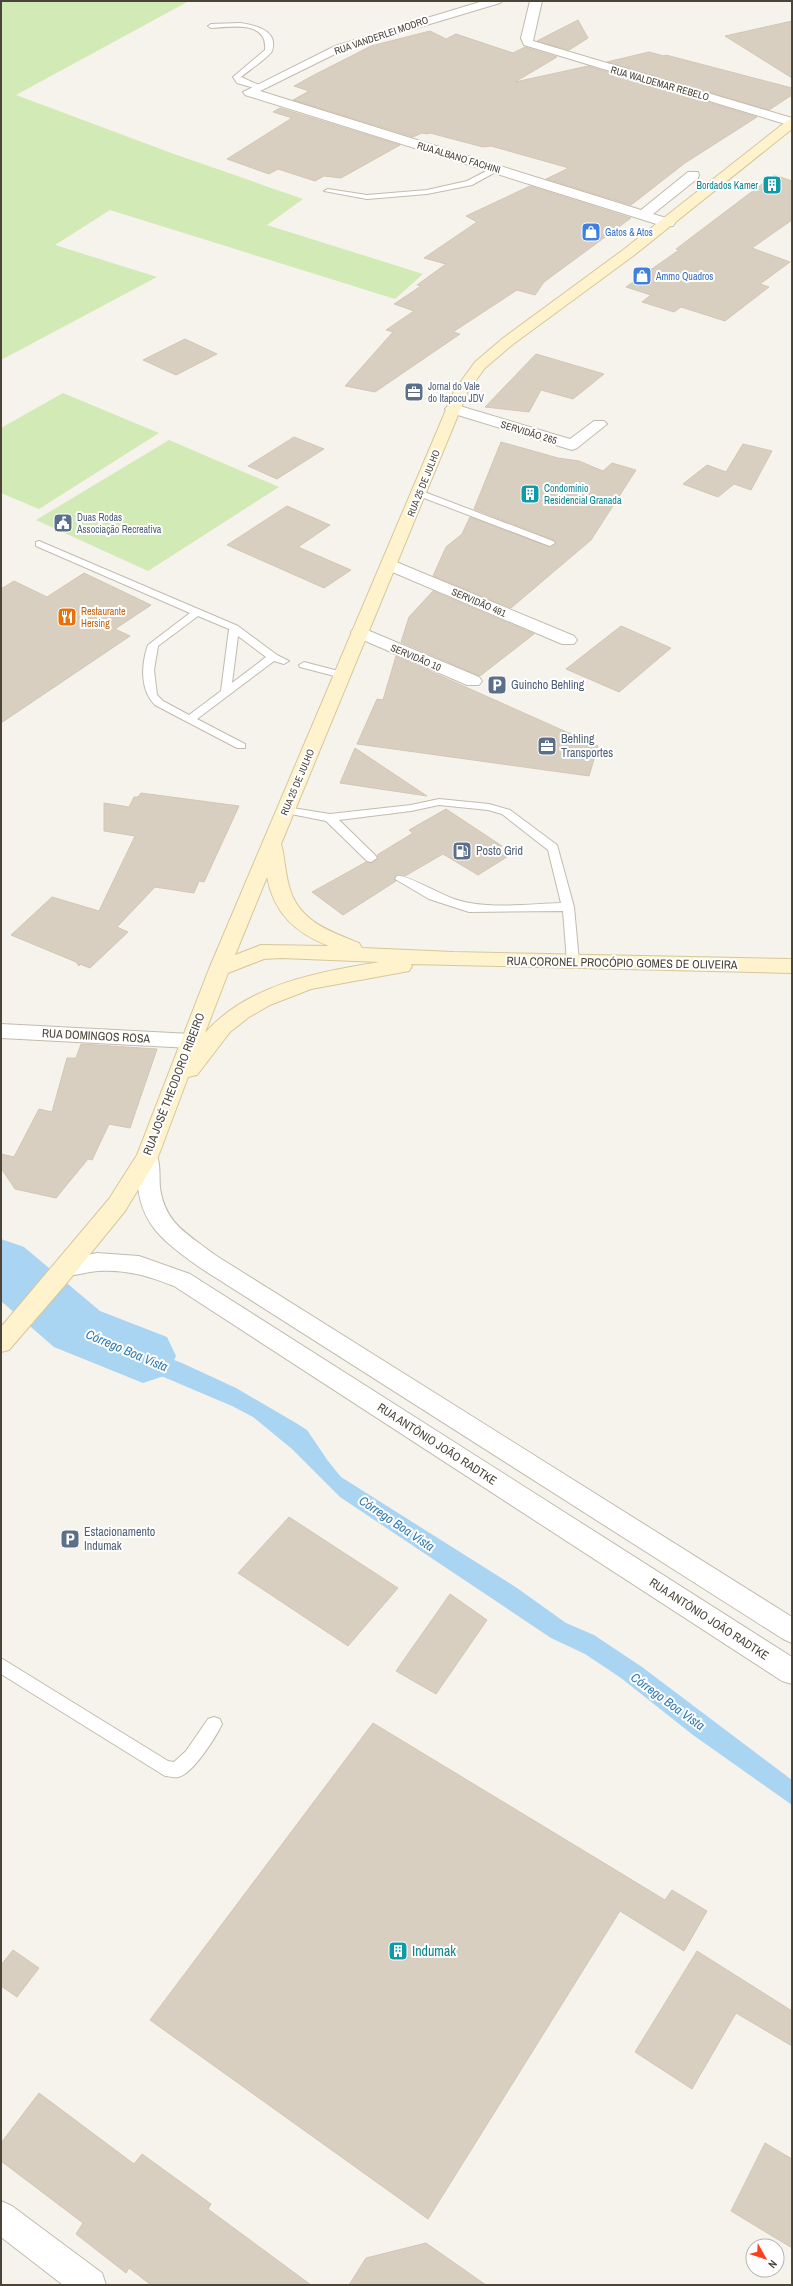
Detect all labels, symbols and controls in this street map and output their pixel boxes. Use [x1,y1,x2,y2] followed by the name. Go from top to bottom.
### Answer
[332,13,430,58] street label: RUA VANDERLEI MODRO
[609,63,711,104] street label: RUA WALDEMAR REBELO
[416,139,502,176] street label: RUA ALBANO FACHINI
[761,174,783,196] building icon: Bordados Kamer
[696,179,758,192] place label: Bordados Kamer
[580,221,602,243] shop icon: Gatos & Atos
[605,226,653,239] place label: Gatos & Atos
[631,265,653,287] shop icon: Ammo Quadros
[655,270,713,283] place label: Ammo Quadros
[428,380,485,405] place label: Jornal do Vale do Itapocu JDV
[403,381,425,403] office icon: Jornal do Vale do Itapocu JDV
[499,418,559,447] street label: SERVIDÃO 265
[404,448,443,519] street label: RUA 25 DE JULHO
[544,482,622,507] place label: Condomínio Residencial Granada
[519,483,541,505] building icon: Condomínio Residencial Granada
[76,511,162,536] place label: Duas Rodas Associação Recreativa
[52,512,74,534] public building icon: Duas Rodas Associação Recreativa
[449,585,509,620] street label: SERVIDÃO 491
[81,605,126,630] place label: Restaurante Hersing
[56,606,78,628] restaurant icon: Restaurante Hersing
[389,641,443,674] street label: SERVIDÃO 10
[486,674,508,696] parking icon: Guincho Behling
[511,677,585,693] place label: Guincho Behling
[561,731,613,761] place label: Behling Transportes
[536,735,558,757] office icon: Behling Transportes
[278,747,317,817] street label: RUA 25 DE JULHO
[451,840,473,862] fuel station icon: Posto Grid
[476,843,523,859] place label: Posto Grid
[506,953,738,973] street label: RUA CORONEL PROCÓPIO GOMES DE OLIVEIRA
[139,1010,209,1157] street label: RUA JOSÉ THEODORO RIBEIRO
[42,1025,151,1047] street label: RUA DOMINGOS ROSA
[83,1326,170,1375] water label: Córrego Boa Vista
[374,1399,500,1489] street label: RUA ANTÔNIO JOÃO RADTKE
[356,1492,438,1555] water label: Córrego Boa Vista
[84,1524,155,1554] place label: Estacionamento Indumak
[59,1528,81,1550] parking icon: Estacionamento Indumak
[646,1574,772,1664] street label: RUA ANTÔNIO JOÃO RADTKE
[627,1669,708,1734] water label: Córrego Boa Vista
[387,1940,409,1962] building icon: Indumak
[412,1942,456,1960] place label: Indumak
[745,2238,785,2278] north arrow
[765,2257,780,2271] text: N

